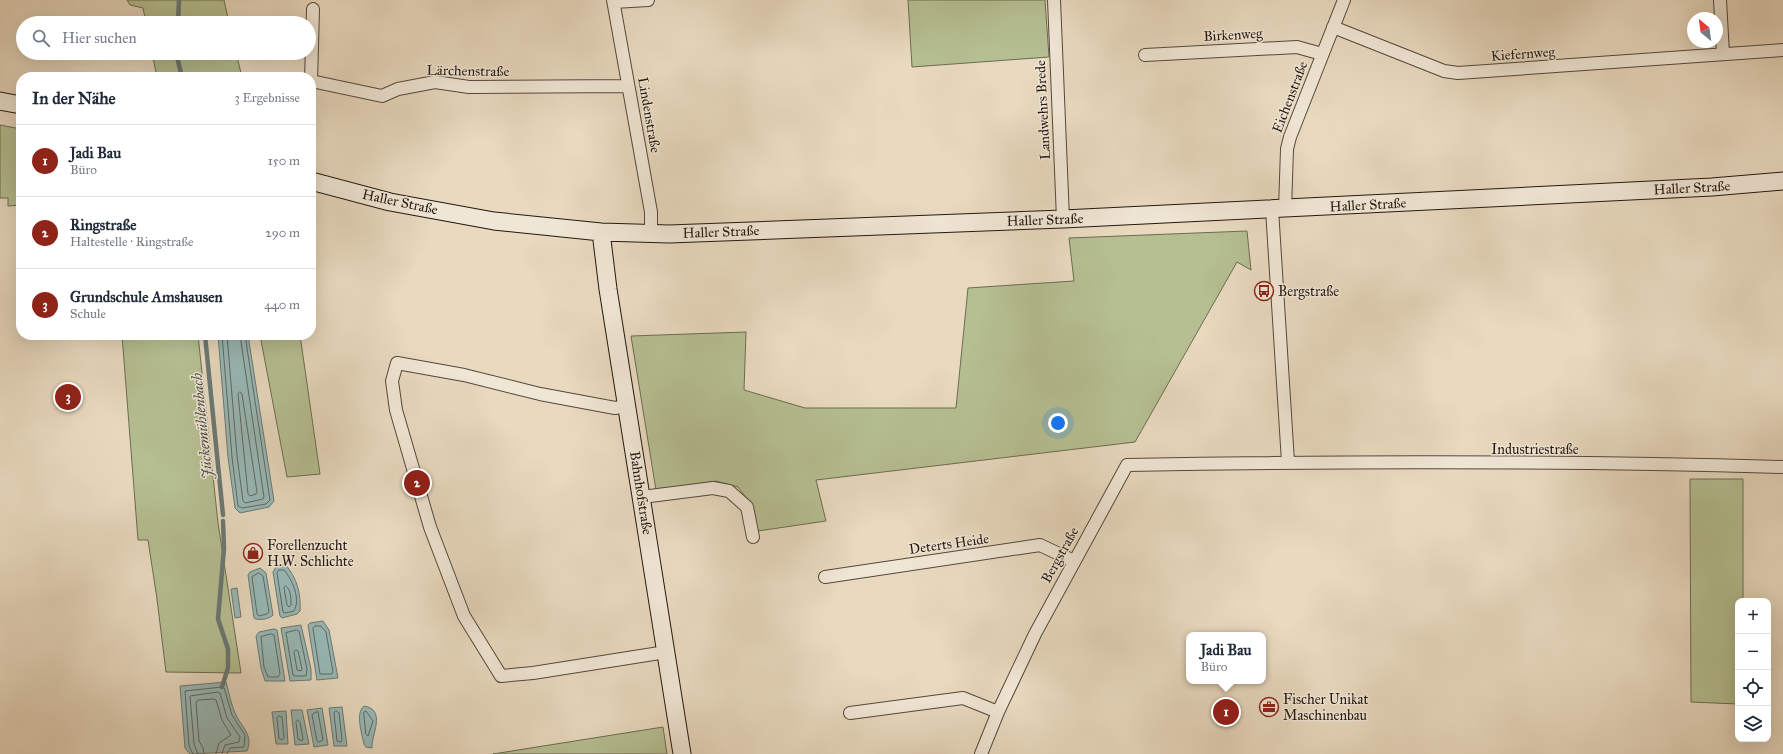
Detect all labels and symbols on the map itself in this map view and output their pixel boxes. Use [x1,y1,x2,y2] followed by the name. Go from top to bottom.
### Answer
[1687,12,1723,48] north arrow
[1203,25,1263,45] street label: Birkenweg
[1490,43,1556,65] street label: Kiefernweg
[1269,59,1311,135] street label: Eichenstraße
[1032,60,1054,160] street label: Landwehrs Brede
[426,62,510,80] street label: Lärchenstraße
[634,76,664,154] street label: Lindenstraße
[1653,177,1731,199] street label: Haller Straße
[361,186,440,218] street label: Haller Straße
[1329,194,1407,216] street label: Haller Straße
[1006,210,1084,230] street label: Haller Straße
[682,222,760,242] street label: Haller Straße
[1253,280,1275,302] bus stop icon: Bergstraße
[1278,283,1339,300] place label: Bergstraße
[187,371,217,481] water label: Jückemühlenbach
[55,382,81,412] pin: 3
[1048,413,1068,433] your location
[1491,441,1579,458] street label: Industriestraße
[626,450,656,536] street label: Bahnhofstraße
[404,468,430,498] pin: 2
[1038,524,1082,586] street label: Bergstraße
[908,530,990,558] street label: Deterts Heide
[267,537,354,570] place label: Forellenzucht H.W. Schlichte
[242,542,264,564] shop icon: Forellenzucht H.W. Schlichte
[1283,691,1368,724] place label: Fischer Unikat Maschinenbau
[1258,696,1280,718] office icon: Fischer Unikat Maschinenbau
[1213,697,1239,727] pin: 1

